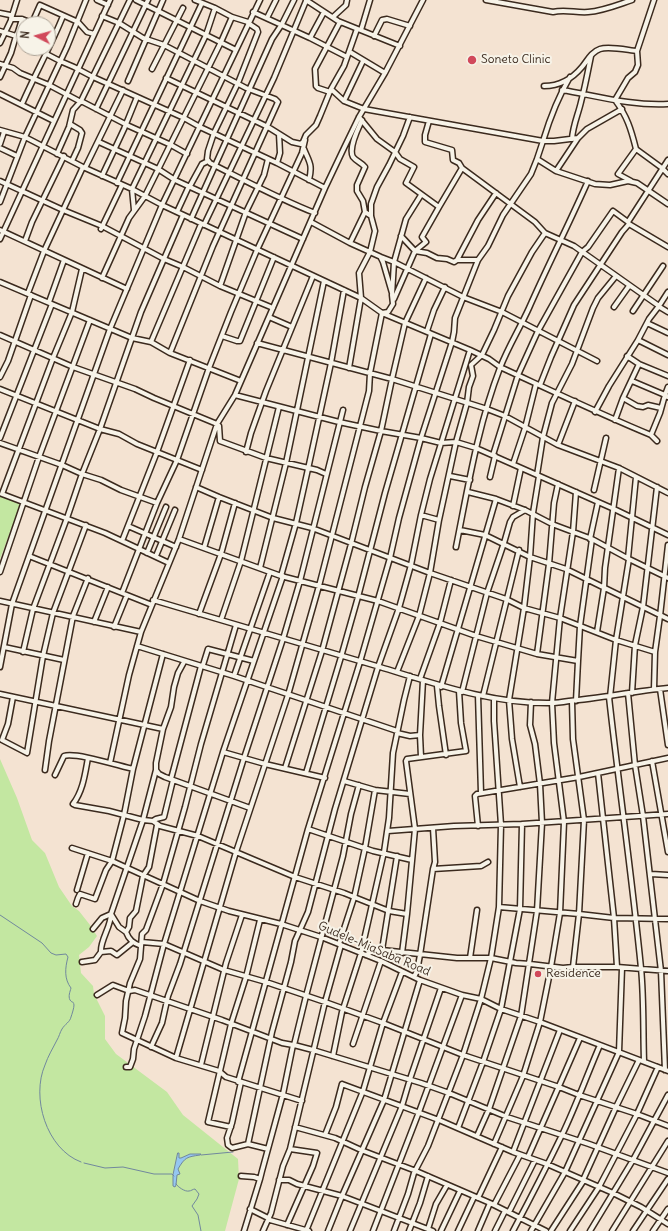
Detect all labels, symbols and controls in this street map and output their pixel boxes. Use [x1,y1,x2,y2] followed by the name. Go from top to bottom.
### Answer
[16,16,56,56] north arrow
[18,30,32,39] text: N
[481,53,550,67] place label: Soneto Clinic
[466,54,478,66] marker: Soneto Clinic
[316,919,432,979] street label: Gudele-MiaSaba Road
[546,967,601,981] place label: Residence
[533,969,543,979] marker: Residence

